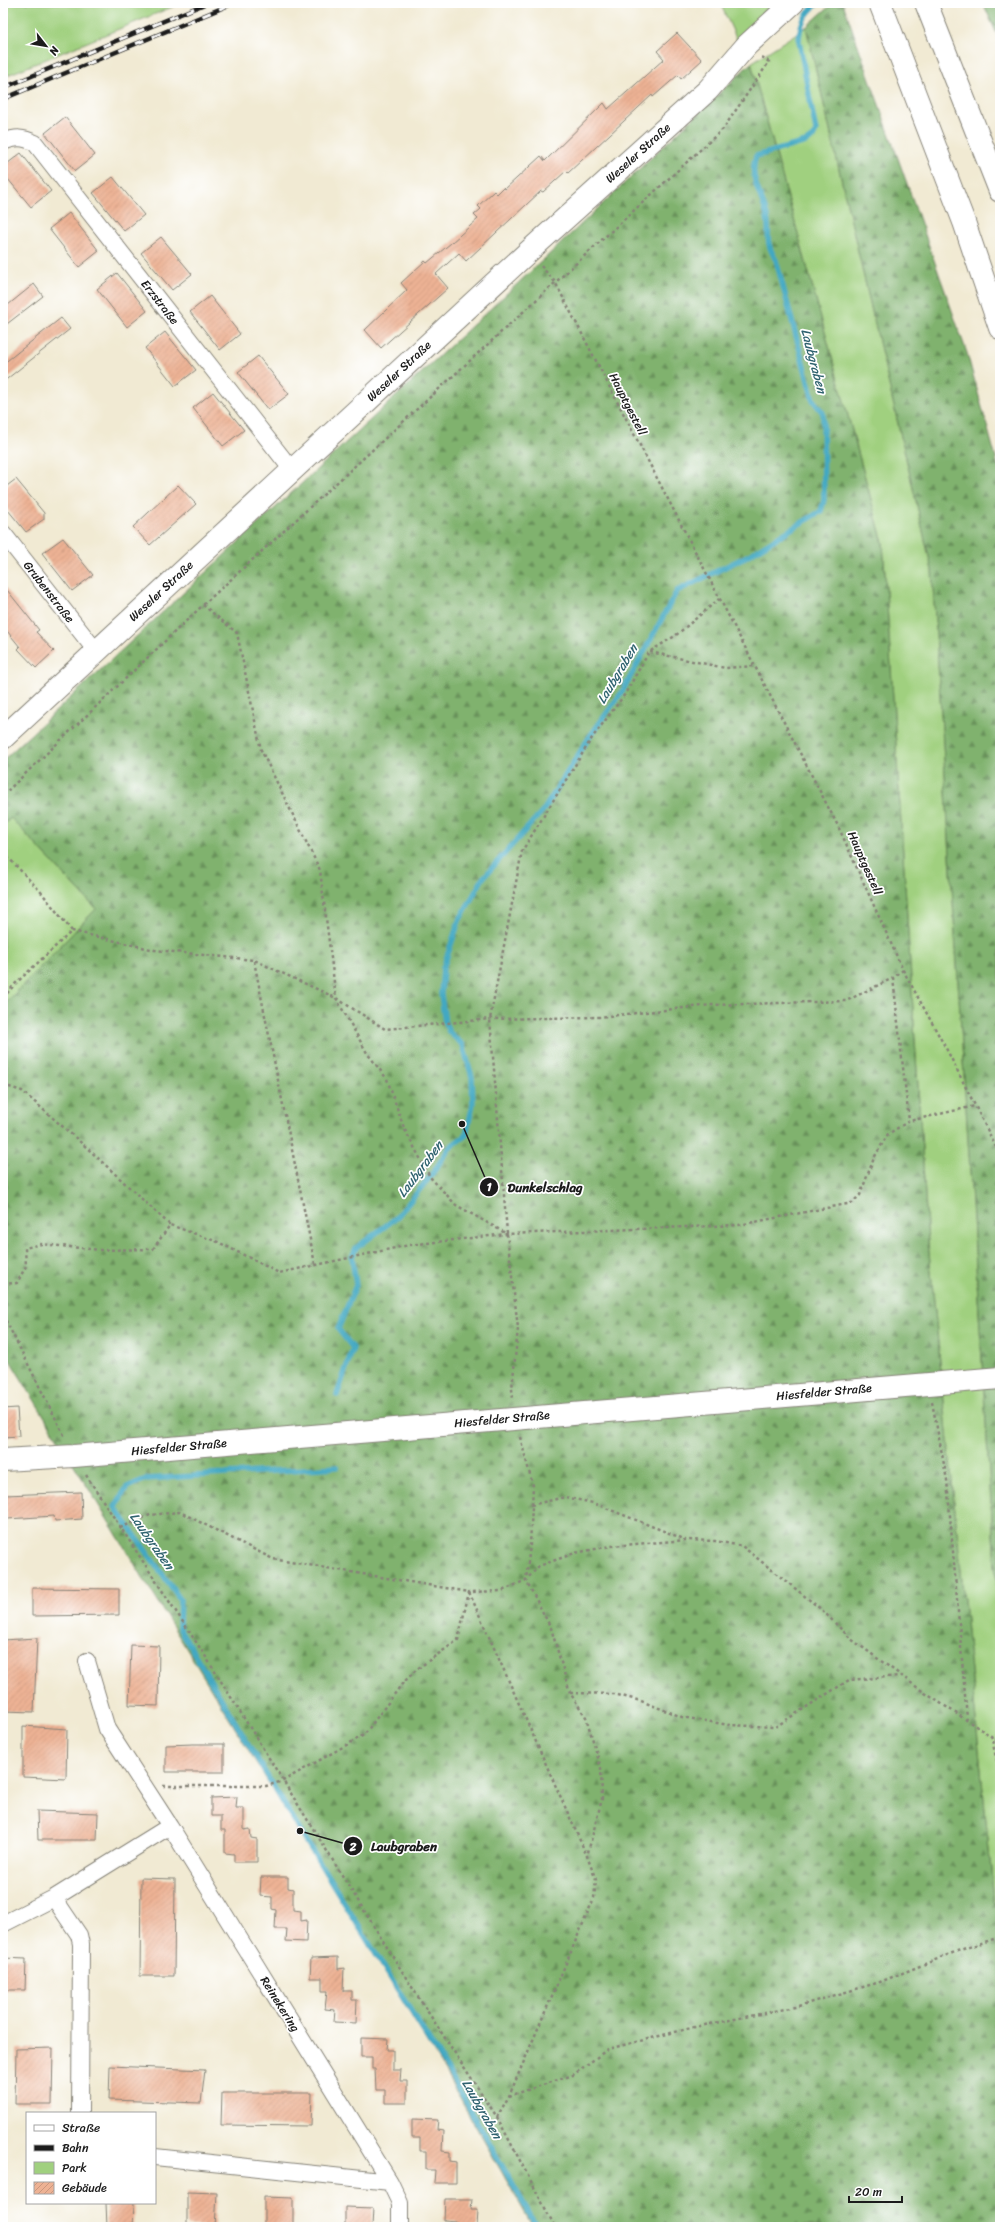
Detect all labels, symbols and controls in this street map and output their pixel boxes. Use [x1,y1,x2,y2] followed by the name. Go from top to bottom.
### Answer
[26,26,66,66] north arrow
[44,42,65,59] text: N
[600,117,676,189] street label: Weseler Straße
[135,274,185,330] street label: Erzstraße
[794,326,834,398] water label: Laubgraben
[361,335,437,407] street label: Weseler Straße
[603,369,654,440] street label: Hauptgestell
[123,555,199,627] street label: Weseler Straße
[18,556,80,628] street label: Grubenstraße
[590,638,645,708] water label: Laubgraben
[841,827,889,899] street label: Hauptgestell
[391,1134,450,1202] water label: Laubgraben
[479,1175,590,1200] callout: Dunkelschlag
[486,1176,492,1198] text: 1
[507,1176,583,1199] text: Dunkelschlag
[775,1377,873,1407] street label: Hiesfelder Straße
[453,1404,551,1434] street label: Hiesfelder Straße
[130,1432,228,1462] street label: Hiesfelder Straße
[124,1507,181,1576] water label: Laubgraben
[343,1834,445,1859] callout: Laubgraben
[371,1835,438,1858] text: Laubgraben
[349,1836,357,1858] text: 2
[254,1972,306,2036] street label: Reinekering
[456,2075,509,2145] water label: Laubgraben
[26,2112,156,2204] legend
[62,2117,100,2139] text: Straße
[62,2137,89,2159] text: Bahn
[62,2157,87,2179] text: Park
[62,2177,107,2199] text: Gebäude
[849,2178,902,2204] scale bar
[855,2181,882,2203] text: 20 m

